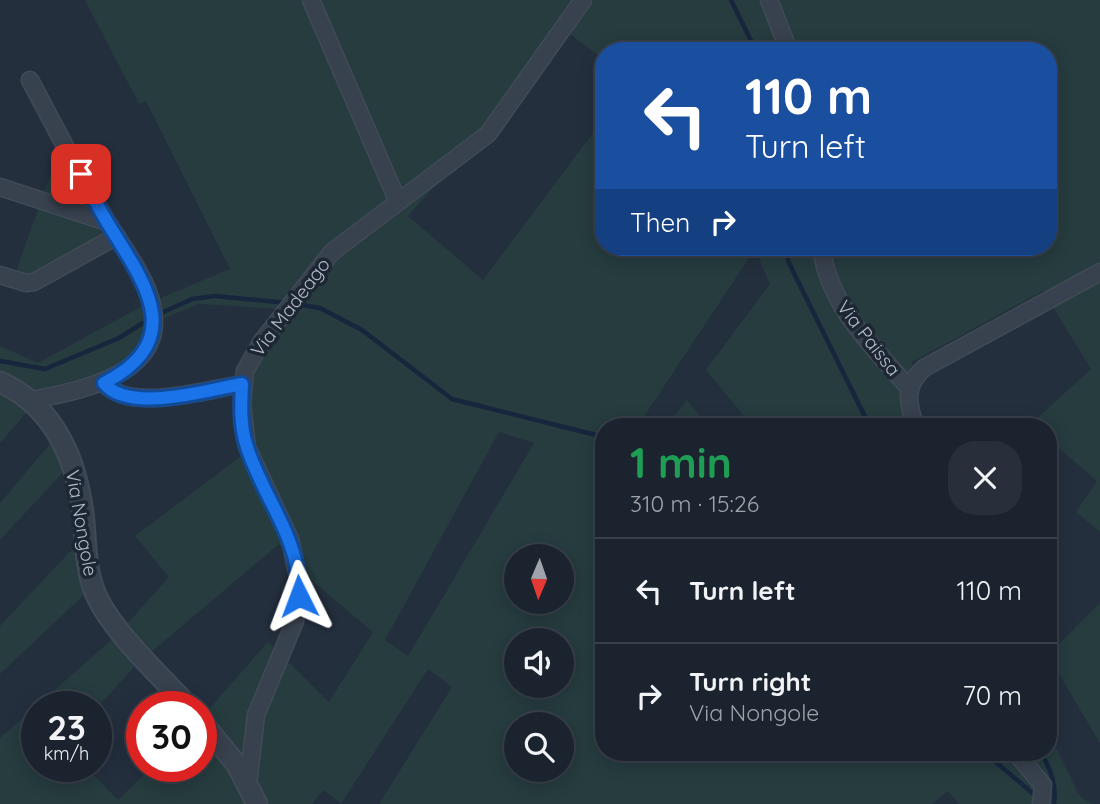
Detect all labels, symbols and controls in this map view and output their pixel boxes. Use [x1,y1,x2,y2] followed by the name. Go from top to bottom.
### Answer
[745,65,872,126] text: 110 m
[630,70,721,161] icon: left
[745,126,866,166] text: Turn left
[51,144,111,204] pin
[62,155,100,193] icon: arrive
[704,203,742,241] icon: right
[630,206,690,239] text: Then
[245,253,335,361] street label: Via Madeago
[832,295,906,381] street label: Via Paissa
[630,436,732,489] text: 1 min
[948,441,1022,515] button: close
[61,468,103,578] street label: Via Nongole
[630,489,759,518] text: 310 m · 15:26
[504,544,574,614] north arrow
[504,544,574,782] map controls
[262,559,336,633] position arrow
[630,572,668,610] icon: left
[689,574,796,607] text: Turn left
[956,574,1022,607] text: 110 m
[504,628,574,698] button: sound
[689,665,811,698] text: Turn right
[630,677,668,715] icon: right
[962,679,1022,712] text: 70 m
[126,691,217,782] speed limit sign: 30
[689,698,819,727] text: Via Nongole
[47,705,86,749] text: 23
[504,712,574,782] button: search
[44,742,89,765] text: km/h

